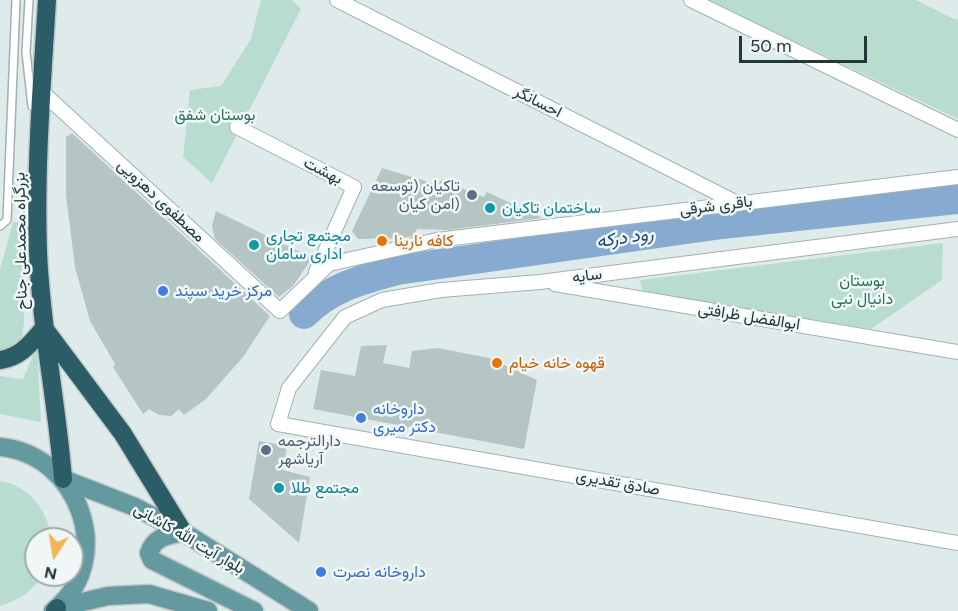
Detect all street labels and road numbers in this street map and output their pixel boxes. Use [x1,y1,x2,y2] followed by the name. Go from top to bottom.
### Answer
[511,82,565,122] street label: احسانگر
[300,153,346,189] street label: بهشت
[113,156,209,246] street label: مصطفوی دهزویی
[10,172,32,310] street label: بزرگراه محمدعلی جناح
[679,192,753,220] street label: باقری شرقی
[571,265,603,287] street label: سایه
[697,299,801,335] street label: ابوالفضل ظرافتی
[574,466,662,500] street label: صادق تقدیری
[130,500,248,578] street label: بلوار آیت الله کاشانی

